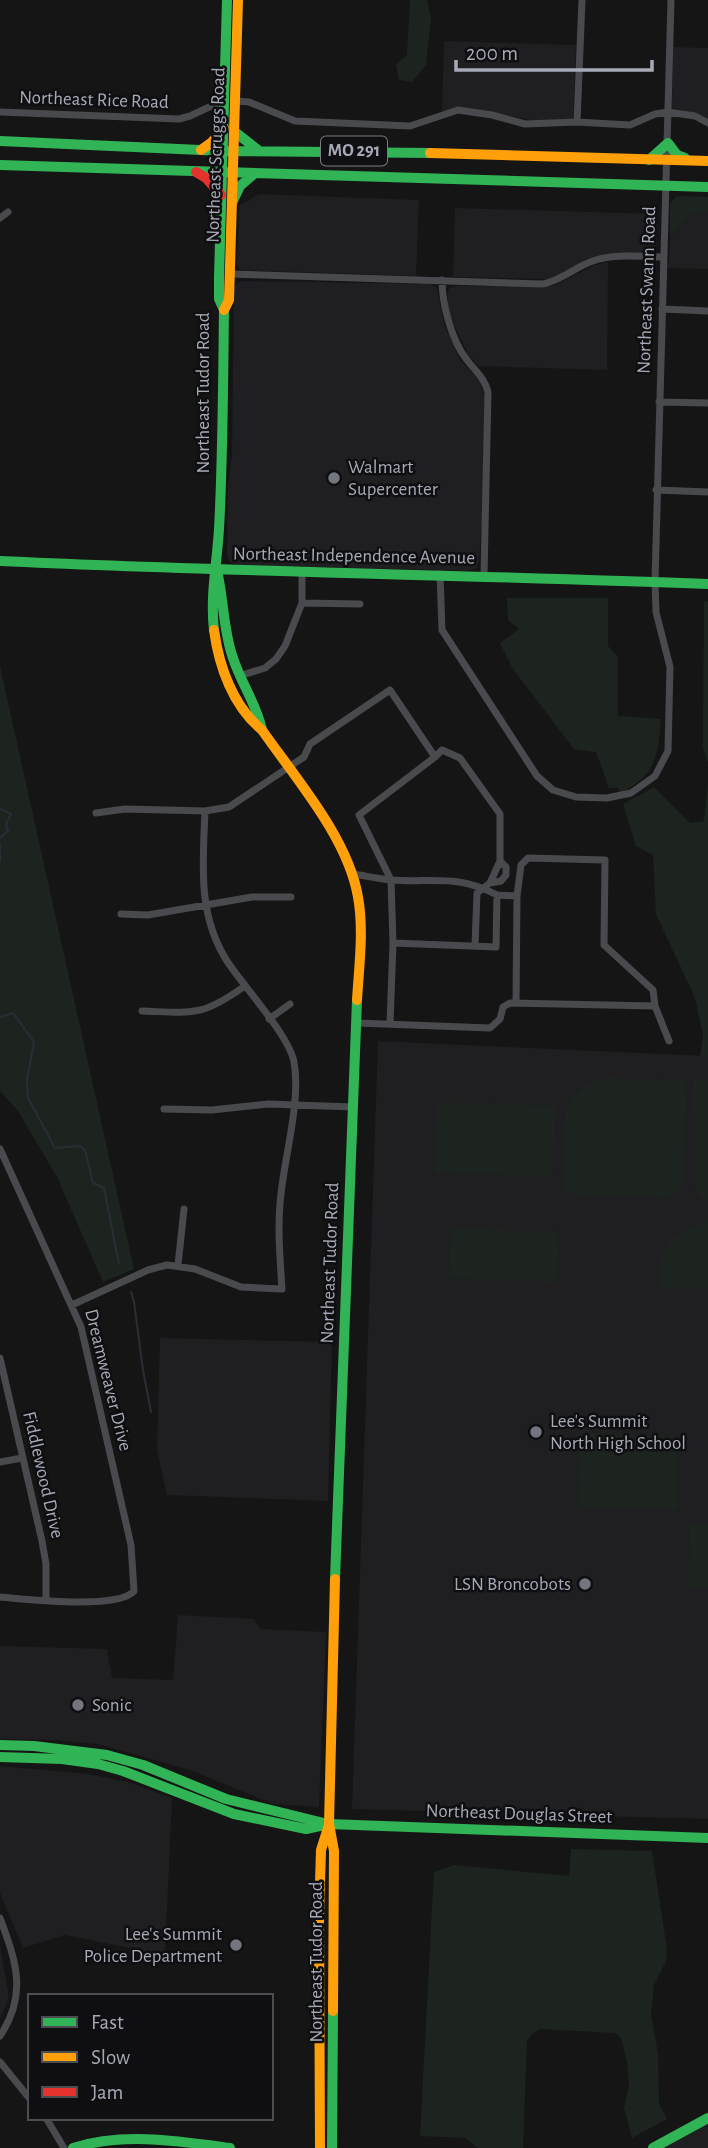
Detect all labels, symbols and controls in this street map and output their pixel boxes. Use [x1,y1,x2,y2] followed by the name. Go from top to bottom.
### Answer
[456,28,652,72] scale bar
[466,43,518,64] text: 200 m
[203,67,229,243] street label: Northeast Scruggs Road
[19,88,169,112] street label: Northeast Rice Road
[321,136,387,166] road number: MO 291
[635,206,659,374] street label: Northeast Swann Road
[194,312,213,474] street label: Northeast Tudor Road
[348,458,438,499] place label: Walmart Supercenter
[326,470,342,486] marker: Walmart Supercenter
[233,544,475,568] street label: Northeast Independence Avenue
[318,1182,342,1344] street label: Northeast Tudor Road
[81,1307,135,1453] street label: Dreamweaver Drive
[19,1410,67,1540] street label: Fiddlewood Drive
[550,1412,686,1453] place label: Lee's Summit North High School
[528,1424,544,1440] marker: Lee's Summit North High School
[454,1575,571,1594] place label: LSN Broncobots
[577,1576,593,1592] marker: LSN Broncobots
[92,1696,131,1715] place label: Sonic
[70,1697,86,1713] marker: Sonic
[425,1801,613,1827] street label: Northeast Douglas Street
[307,1881,326,2043] street label: Northeast Tudor Road
[84,1925,222,1966] place label: Lee's Summit Police Department
[228,1937,244,1953] marker: Lee's Summit Police Department
[28,1994,273,2120] legend
[91,2012,124,2033] text: Fast
[91,2047,130,2068] text: Slow
[91,2082,123,2103] text: Jam

